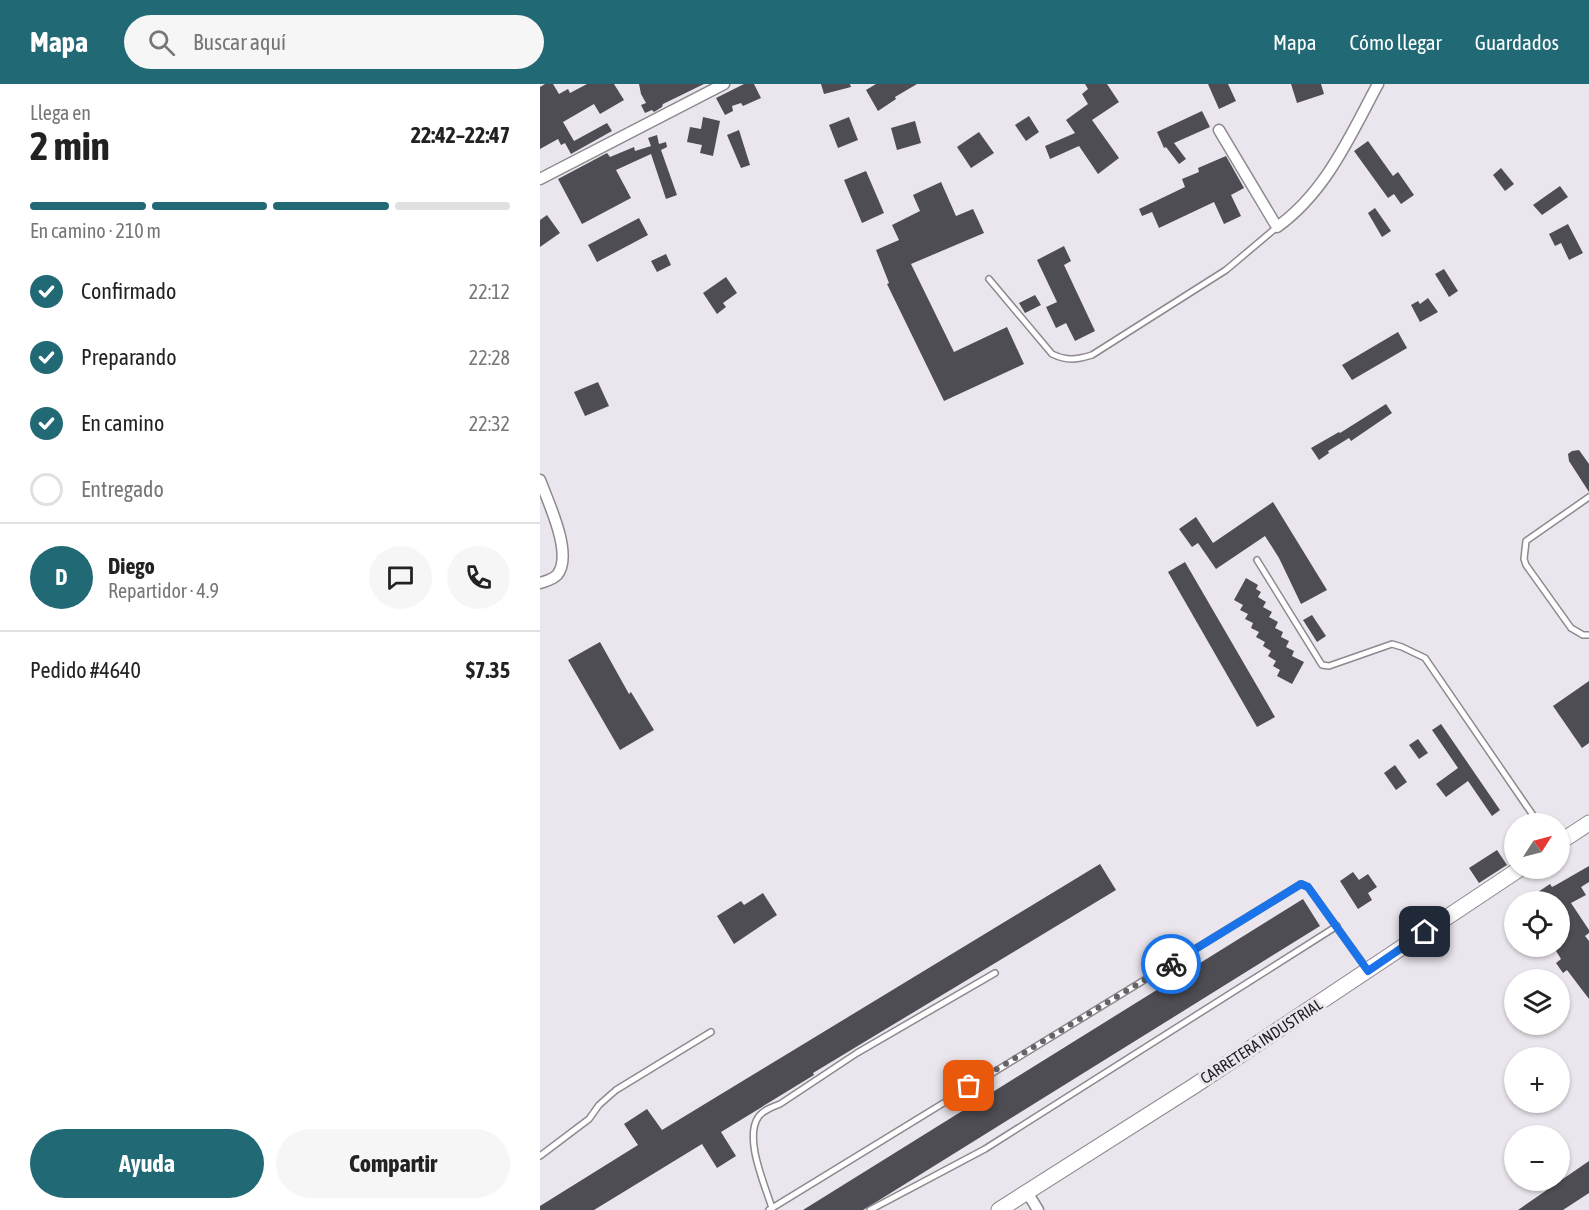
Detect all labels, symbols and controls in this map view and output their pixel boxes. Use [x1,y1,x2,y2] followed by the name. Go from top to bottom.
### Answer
[124,15,544,69] search box
[30,26,88,58] text: Mapa
[145,26,178,59] icon: search
[193,29,286,55] text: Buscar aquí
[1273,30,1317,54] text: Mapa
[1350,30,1442,54] text: Cómo llegar
[1475,30,1559,54] text: Guardados
[30,101,91,124] text: Llega en
[411,122,510,148] text: 22:42–22:47
[30,124,110,168] text: 2 min
[30,219,161,242] text: En camino · 210 m
[30,275,63,308] icon: check
[81,278,176,304] text: Confirmado
[469,280,510,303] text: 22:12
[30,341,63,374] icon: check
[81,344,177,370] text: Preparando
[469,346,510,369] text: 22:28
[30,407,63,440] icon: check
[81,410,164,436] text: En camino
[469,412,510,435] text: 22:32
[81,476,164,502] text: Entregado
[369,546,432,609] button: chat
[447,546,510,609] button: phone
[108,553,155,579] text: Diego
[55,564,68,590] text: D
[108,579,219,602] text: Repartidor · 4.9
[30,657,141,683] text: Pedido #4640
[466,657,510,683] text: $7.35
[1504,813,1570,879] north arrow
[1504,813,1570,1191] map controls
[1504,891,1570,957] button: locate
[1399,906,1450,957] pin
[1408,915,1441,948] icon: home
[1141,934,1201,994] courier
[1155,948,1188,981] icon: bike
[1504,969,1570,1035] button: layers
[1197,994,1326,1087] street label: CARRETERA INDUSTRIAL
[1504,1047,1570,1113] button: +
[943,1060,994,1111] pin
[952,1069,985,1102] icon: bag
[1504,1125,1570,1191] button: −
[30,1129,264,1198] button: Ayuda
[276,1129,510,1198] button: Compartir

